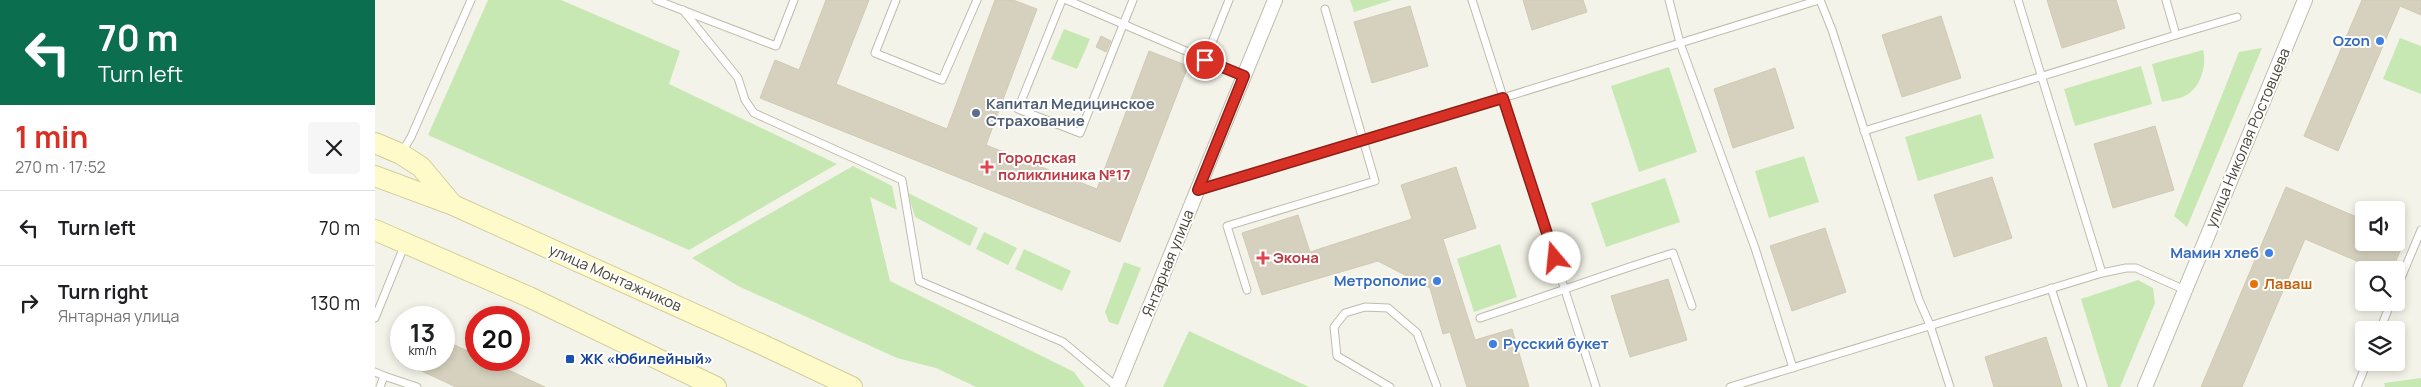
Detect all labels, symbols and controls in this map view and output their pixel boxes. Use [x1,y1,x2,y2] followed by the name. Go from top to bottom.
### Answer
[98,14,178,62] text: 70 m
[15,20,80,85] icon: left
[2333,30,2370,51] place label: Ozon
[2374,35,2386,47] marker: Ozon
[1184,39,1226,81] pin
[2200,45,2295,231] street label: улица Николая Ростовцева
[1191,46,1219,74] icon: arrive
[98,59,183,89] text: Turn left
[986,93,1155,131] place label: Капитал Медицинское Страхование
[970,107,982,119] marker: Капитал Медицинское Страхование
[15,116,88,157] text: 1 min
[308,122,360,174] button: close
[998,147,1130,185] place label: Городская поликлиника №17
[15,156,106,178] text: 270 m · 17:52
[980,160,994,174] marker: Городская поликлиника №17
[2355,201,2405,371] map controls
[2355,201,2405,251] button: sound
[1137,206,1199,319] street label: Янтарная улица
[15,214,43,242] icon: left
[58,215,136,241] text: Turn left
[319,215,360,241] text: 70 m
[1528,231,1580,283] position arrow
[545,239,685,316] street label: улица Монтажников
[2170,242,2259,263] place label: Мамин хлеб
[1273,247,1319,268] place label: Экона
[2263,247,2275,259] marker: Мамин хлеб
[1257,252,1269,264] marker: Экона
[2355,261,2405,311] button: search
[1334,270,1427,291] place label: Метрополис
[2264,273,2312,294] place label: Лаваш
[1431,275,1443,287] marker: Метрополис
[2248,278,2260,290] marker: Лаваш
[58,279,148,305] text: Turn right
[15,289,43,317] icon: right
[311,290,360,316] text: 130 m
[58,305,179,327] text: Янтарная улица
[465,306,530,371] speed limit sign: 20
[410,315,435,350] text: 13
[2355,321,2405,371] button: layers
[1503,333,1609,354] place label: Русский букет
[1487,338,1499,350] marker: Русский букет
[409,342,436,359] text: km/h
[580,348,713,369] place label: ЖК «Юбилейный»
[564,353,576,365] marker: ЖК «Юбилейный»

